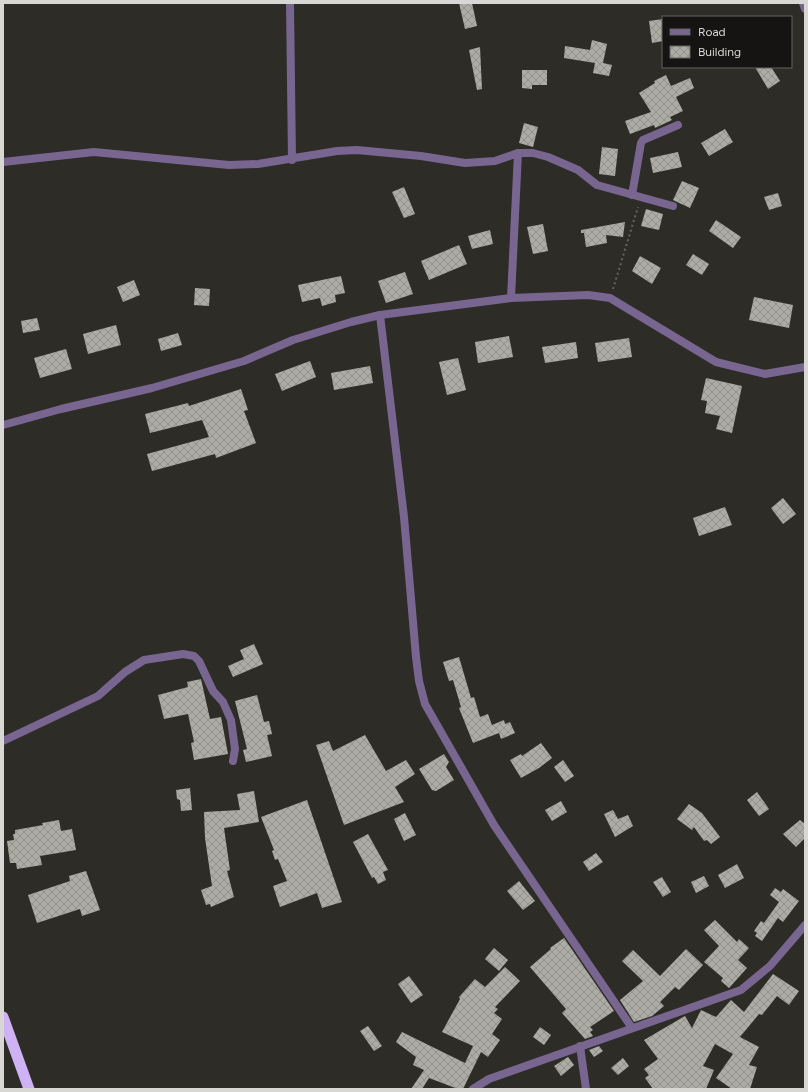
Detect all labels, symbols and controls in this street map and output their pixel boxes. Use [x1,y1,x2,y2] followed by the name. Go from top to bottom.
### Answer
[662,16,792,68] legend
[698,25,726,39] text: Road
[698,45,741,59] text: Building

